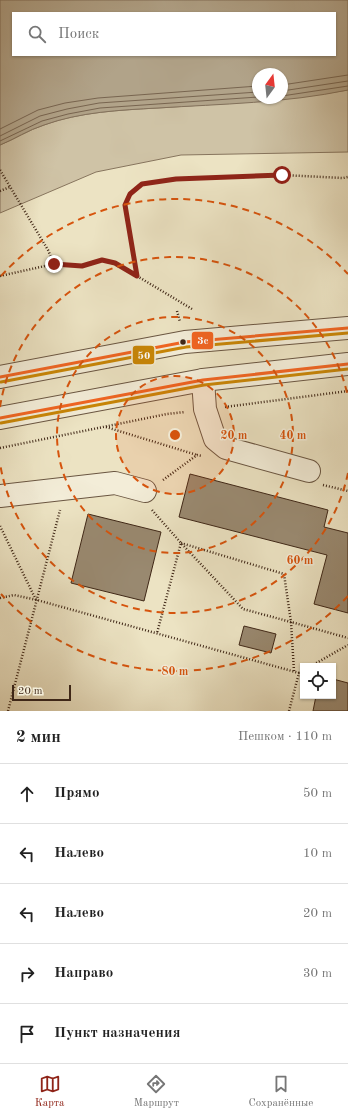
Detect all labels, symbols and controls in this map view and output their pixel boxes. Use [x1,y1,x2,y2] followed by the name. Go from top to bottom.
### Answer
[12,12,336,56] search box
[26,23,48,45] icon: search
[58,27,99,42] text: Поиск
[252,68,288,104] north arrow
[273,166,291,184] route start
[45,255,63,273] route end
[191,331,214,350] line badge: 3с
[197,336,209,347] text: 3с
[178,337,188,347] unlabelled marker
[132,345,155,365] line badge: 50
[138,351,150,362] text: 50
[168,428,182,442] centre of rings
[221,430,248,442] text: 20 m
[280,430,307,442] text: 40 m
[287,555,314,567] text: 60 m
[300,663,336,699] map controls
[300,663,336,699] button: locate
[162,666,189,678] text: 80 m
[12,683,71,702] scale bar
[18,686,43,697] text: 20 m
[16,729,61,746] text: 2 мин
[238,730,332,743] text: Пешком · 110 m
[16,783,38,805] icon: ahead
[54,786,100,801] text: Прямо
[303,787,332,800] text: 50 m
[16,843,38,865] icon: left
[54,846,104,861] text: Налево
[303,847,332,860] text: 10 m
[16,903,38,925] icon: left
[54,906,104,921] text: Налево
[303,907,332,920] text: 20 m
[16,963,38,985] icon: right
[54,966,113,981] text: Направо
[303,967,332,980] text: 30 m
[16,1023,38,1045] icon: arrive
[54,1026,181,1041] text: Пункт назначения
[35,1073,64,1111] tab: Карта
[134,1073,179,1111] tab: Маршрут
[248,1073,313,1111] tab: Сохранённые

